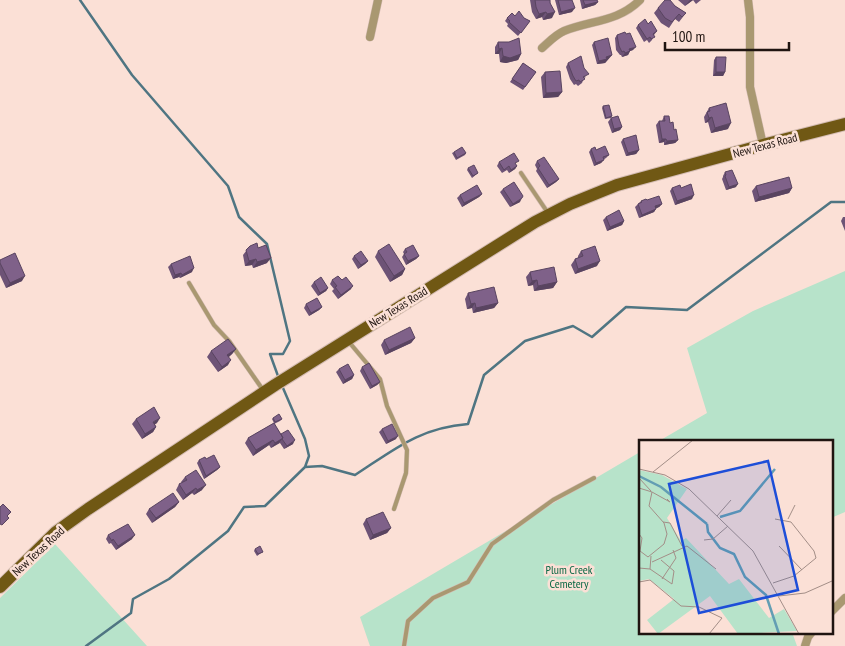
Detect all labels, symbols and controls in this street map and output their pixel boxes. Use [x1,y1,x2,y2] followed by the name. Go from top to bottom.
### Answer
[665,20,789,52] scale bar
[672,27,705,46] text: 100 m
[731,129,799,161] street label: New Texas Road
[366,283,430,331] street label: New Texas Road
[639,440,832,634] inset map
[9,523,67,579] street label: New Texas Road
[546,562,593,591] park label: Plum Creek Cemetery

